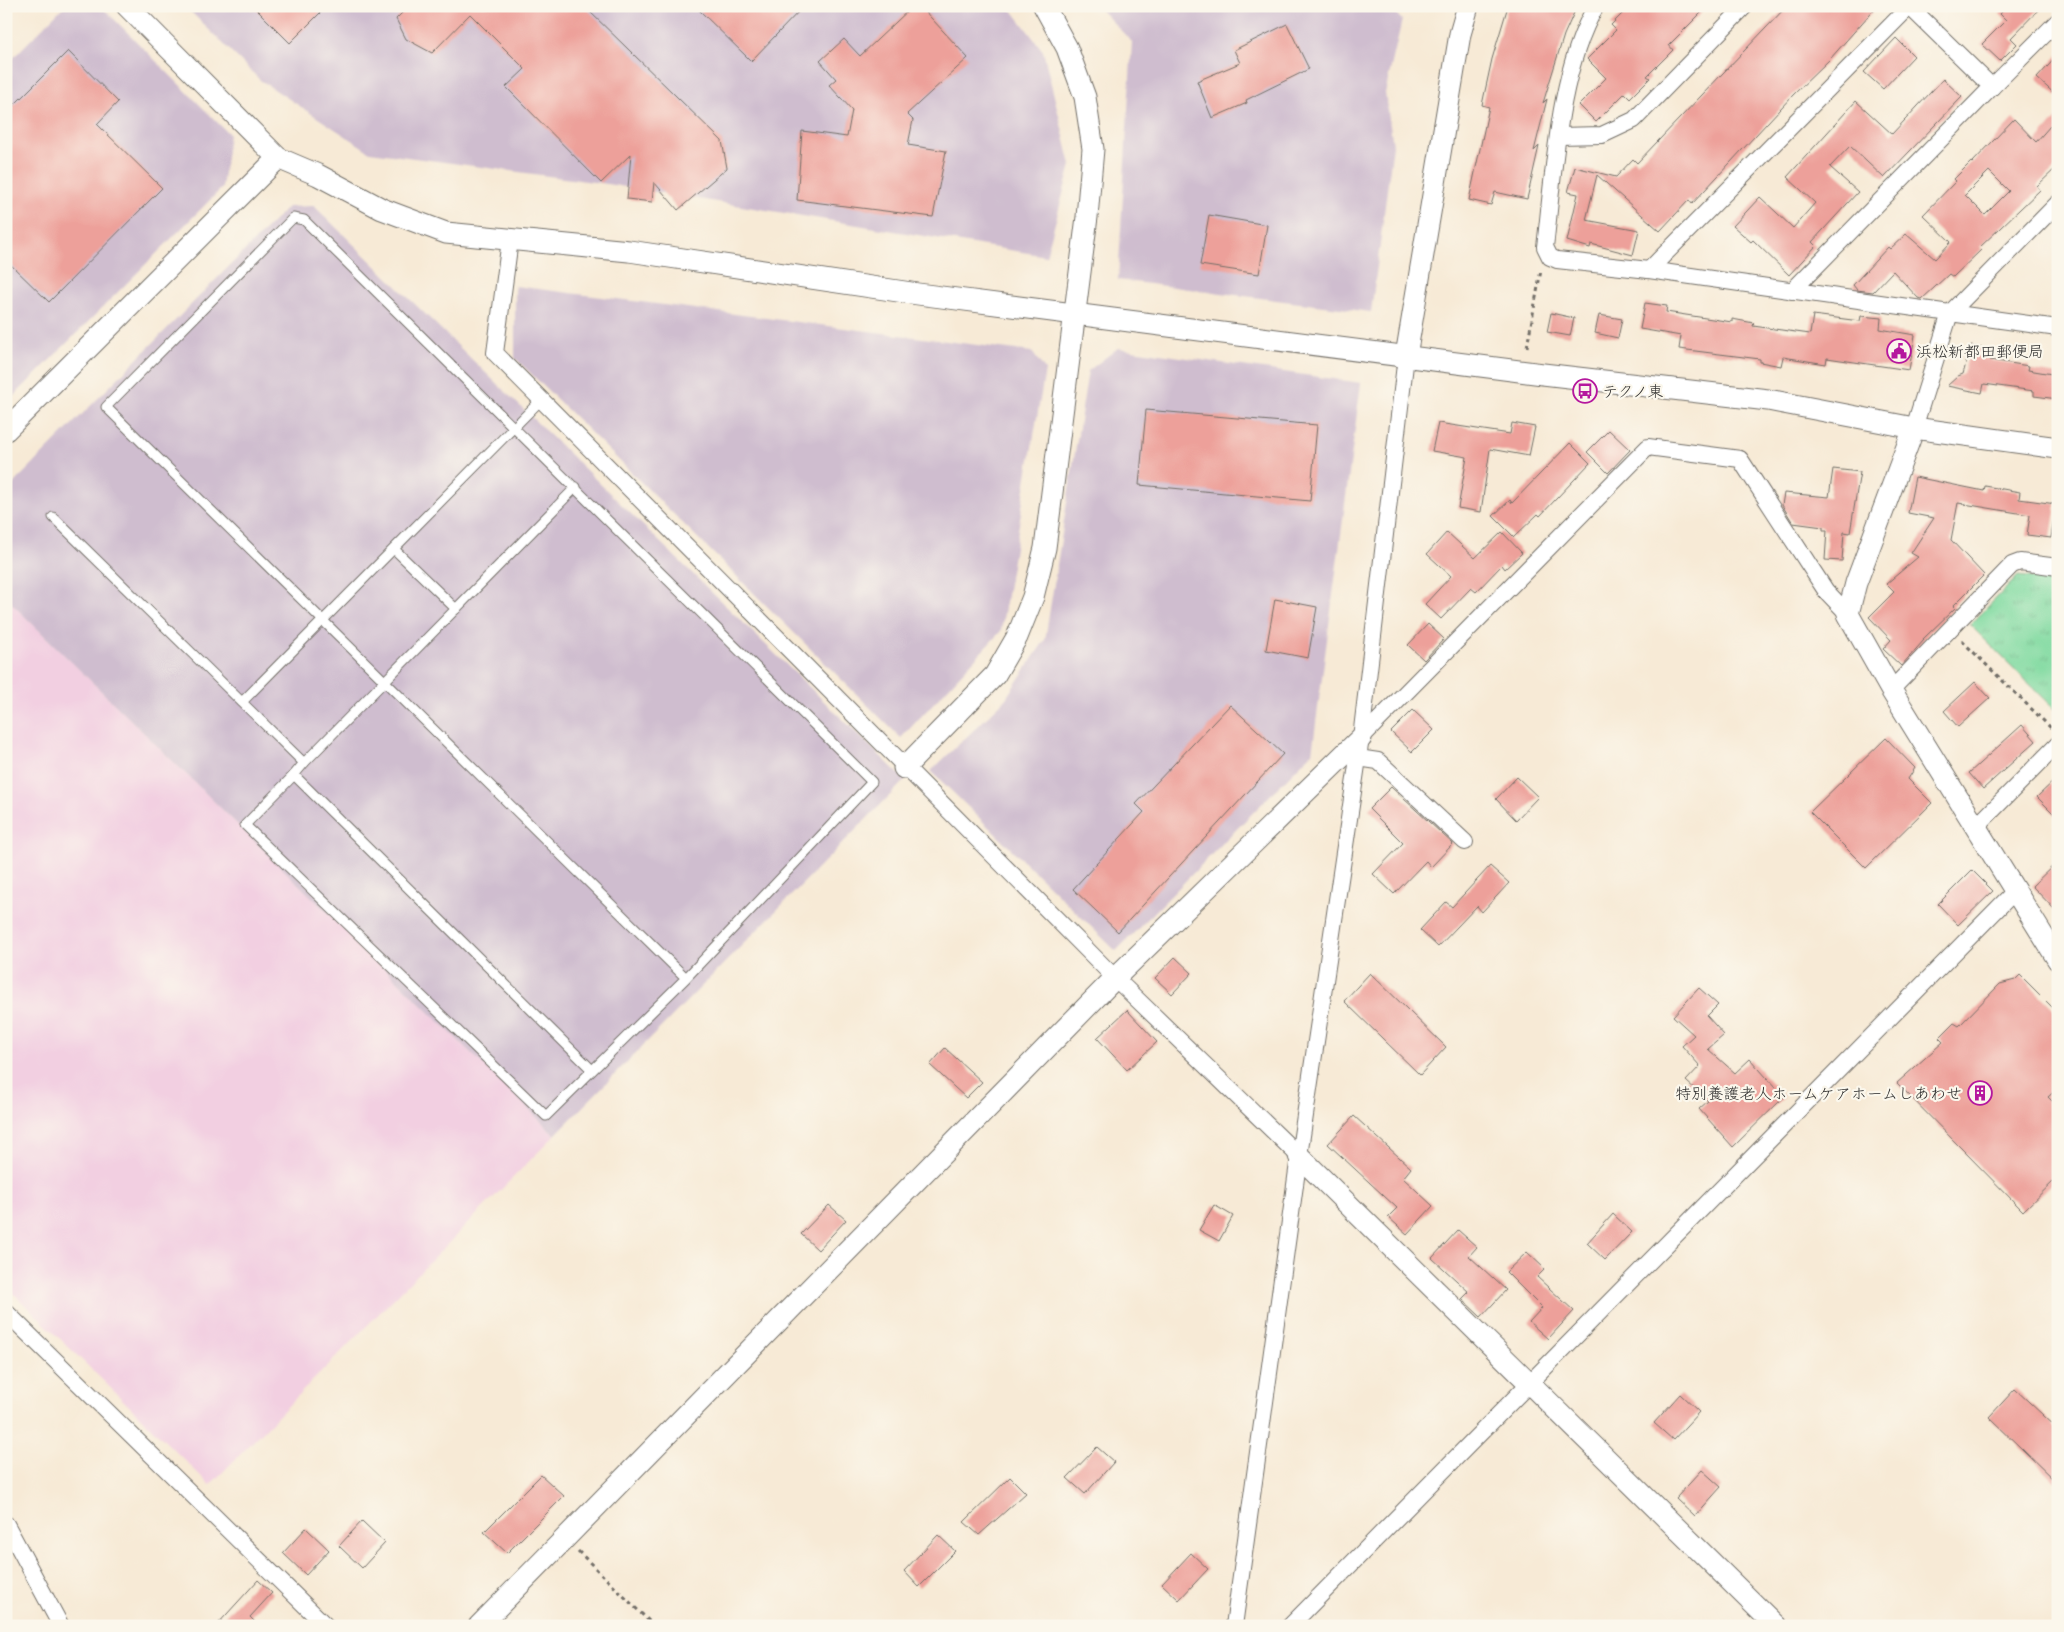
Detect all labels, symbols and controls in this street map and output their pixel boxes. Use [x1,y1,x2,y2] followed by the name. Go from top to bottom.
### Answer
[1916,337,2044,366] place label: 浜松新都田郵便局
[1886,338,1912,364] public building icon: 浜松新都田郵便局
[1602,377,1664,406] place label: テクノ東
[1572,378,1598,404] bus stop icon: テクノ東
[1675,1079,1962,1108] place label: 特別養護老人ホームケアホームしあわせ
[1967,1080,1993,1106] building icon: 特別養護老人ホームケアホームしあわせ

